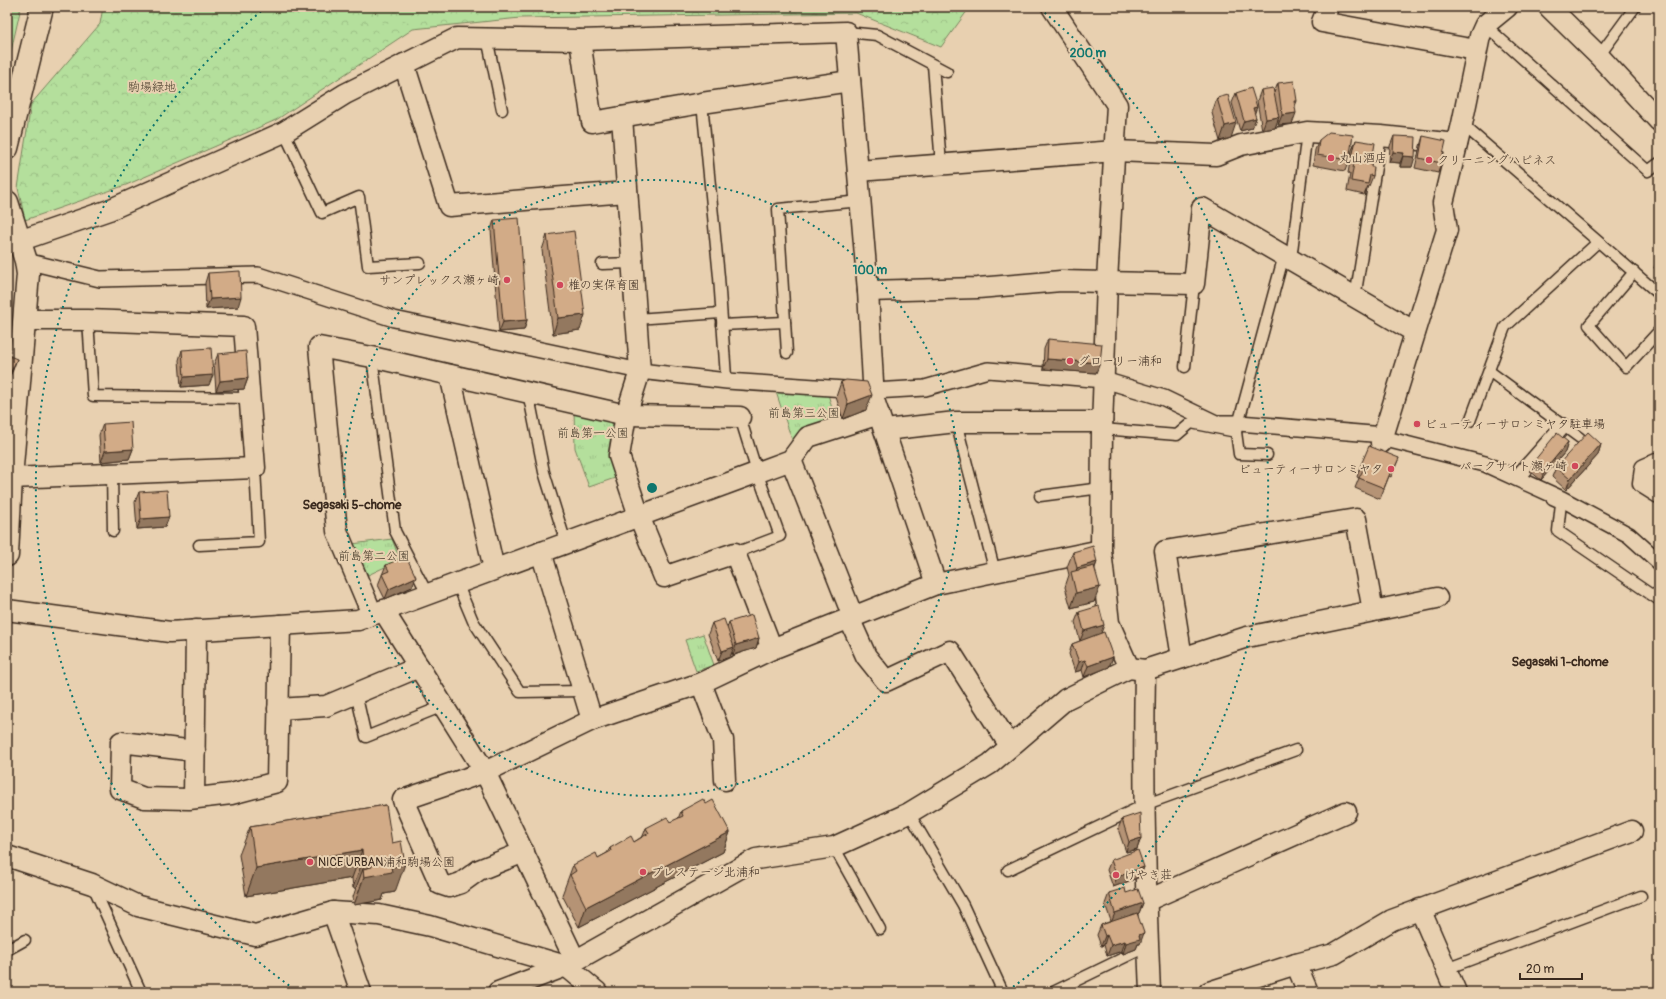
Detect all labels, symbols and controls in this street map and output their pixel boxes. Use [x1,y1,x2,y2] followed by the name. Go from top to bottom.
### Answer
[1070,46,1107,61] text: 200 m
[128,80,176,95] park label: 駒場緑地
[1339,151,1387,166] place label: 丸山酒店
[1326,153,1336,163] marker: 丸山酒店
[1437,153,1556,168] place label: クリーニングハピネス
[1424,155,1434,165] marker: クリーニングハピネス
[853,263,888,278] text: 100 m
[379,273,499,288] place label: サンプレックス瀬ヶ崎
[502,275,512,285] marker: サンプレックス瀬ヶ崎
[568,278,640,293] place label: 椎の実保育園
[555,280,565,290] marker: 椎の実保育園
[1078,354,1162,369] place label: グローリー浦和
[1065,356,1075,366] marker: グローリー浦和
[768,406,840,421] park label: 前島第三公園
[1425,417,1605,432] place label: ビューティーサロンミヤタ駐車場
[1412,419,1422,429] marker: ビューティーサロンミヤタ駐車場
[557,426,629,441] park label: 前島第一公園
[1460,459,1567,474] place label: パークサイト瀬ヶ崎
[1570,461,1580,471] marker: パークサイト瀬ヶ崎
[1239,462,1383,477] place label: ビューティーサロンミヤタ
[1386,464,1396,474] marker: ビューティーサロンミヤタ
[645,481,659,495] centre of rings
[303,497,402,513] district label: Segasaki 5-chome
[338,549,410,564] park label: 前島第二公園
[1512,654,1609,670] district label: Segasaki 1-chome
[318,855,455,870] place label: NICE URBAN浦和駒場公園
[305,857,315,867] marker: NICE URBAN浦和駒場公園
[651,865,760,880] place label: プレステージ北浦和
[638,867,648,877] marker: プレステージ北浦和
[1124,868,1172,883] place label: けやき荘
[1111,870,1121,880] marker: けやき荘
[1520,955,1582,981] scale bar
[1526,962,1555,977] text: 20 m

